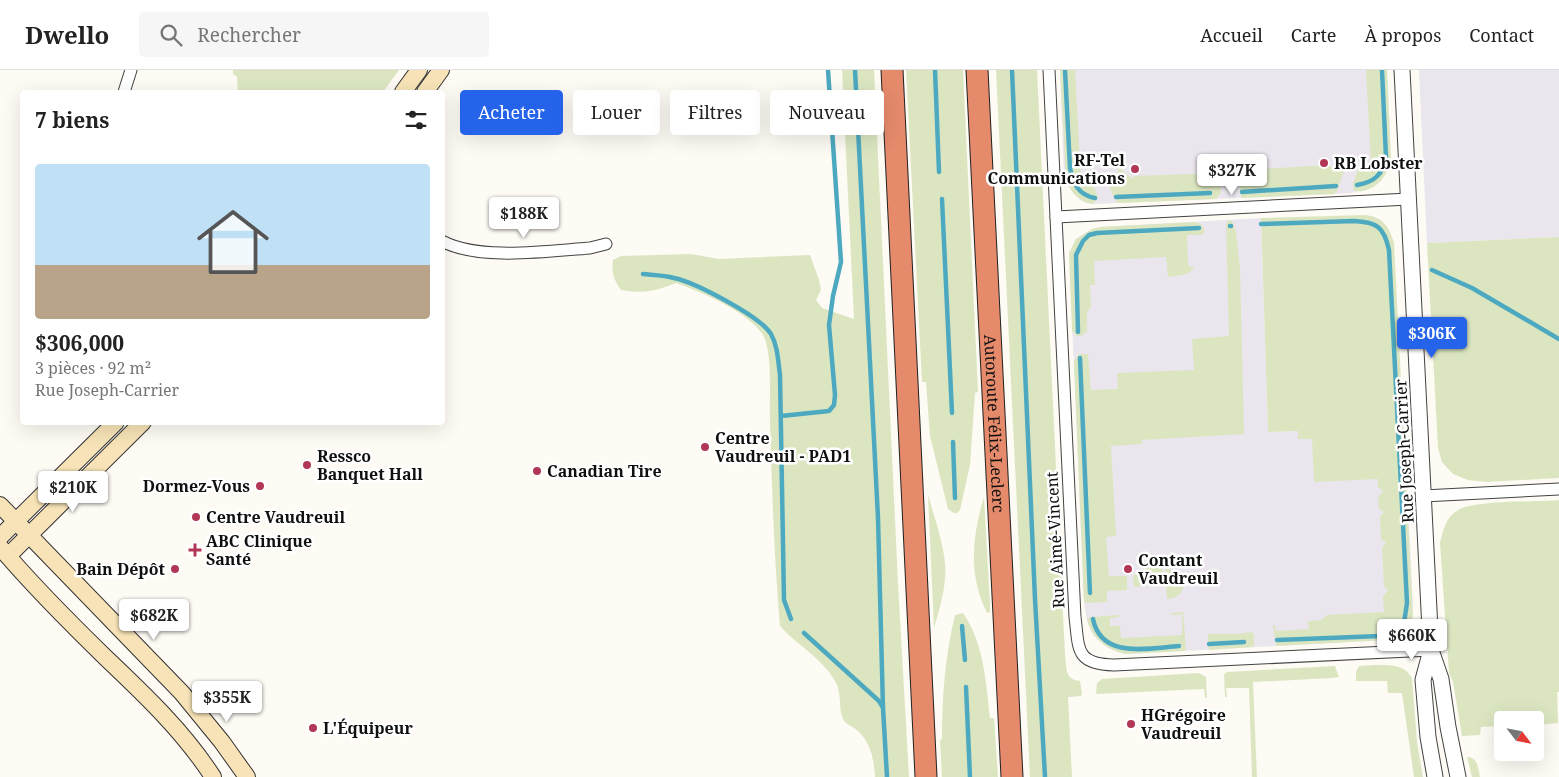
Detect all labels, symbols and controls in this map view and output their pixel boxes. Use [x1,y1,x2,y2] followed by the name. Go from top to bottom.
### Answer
[139,12,489,57] search box
[25,18,109,51] text: Dwello
[157,21,185,49] icon: search
[197,22,301,48] text: Rechercher
[1200,23,1263,47] text: Accueil
[1291,23,1336,47] text: Carte
[1364,23,1441,47] text: À propos
[1469,23,1534,47] text: Contact
[460,90,563,135] chip: Acheter
[573,90,660,135] chip: Louer
[670,90,760,135] chip: Filtres
[770,90,884,135] chip: Nouveau
[35,106,109,134] text: 7 biens
[402,106,430,134] icon: filters
[988,149,1125,189] place label: RF-Tel Communications
[1334,152,1423,174] place label: RB Lobster
[1197,154,1267,196] pin: $327K
[1318,157,1330,169] marker: RB Lobster
[1208,159,1256,181] text: $327K
[1129,163,1141,175] marker: RF-Tel Communications
[489,196,559,239] pin: $188K
[188,197,278,287] icon: home
[500,202,548,224] text: $188K
[1397,316,1467,359] pin: $306K
[1408,322,1456,344] text: $306K
[35,329,124,357] text: $306,000
[979,334,1010,513] street label: Autoroute Félix-Leclerc
[35,357,151,379] text: 3 pièces · 92 m²
[1389,378,1419,524] street label: Rue Joseph-Carrier
[35,379,179,401] text: Rue Joseph-Carrier
[715,427,851,467] place label: Centre Vaudreuil - PAD1
[699,441,711,453] marker: Centre Vaudreuil - PAD1
[317,445,423,485] place label: Ressco Banquet Hall
[301,459,313,471] marker: Ressco Banquet Hall
[547,460,662,482] place label: Canadian Tire
[531,465,543,477] marker: Canadian Tire
[38,470,108,513] pin: $210K
[1040,471,1070,609] street label: Rue Aimé-Vincent
[143,475,250,497] place label: Dormez-Vous
[49,476,97,498] text: $210K
[254,480,266,492] marker: Dormez-Vous
[206,506,345,528] place label: Centre Vaudreuil
[190,511,202,523] marker: Centre Vaudreuil
[206,530,312,570] place label: ABC Clinique Santé
[188,543,202,557] marker: ABC Clinique Santé
[1138,549,1219,589] place label: Contant Vaudreuil
[76,558,166,580] place label: Bain Dépôt
[169,563,181,575] marker: Bain Dépôt
[1122,563,1134,575] marker: Contant Vaudreuil
[119,598,189,641] pin: $682K
[130,604,178,626] text: $682K
[1377,618,1447,661] pin: $660K
[1388,624,1436,646] text: $660K
[192,680,262,723] pin: $355K
[203,686,251,708] text: $355K
[1141,704,1226,744] place label: HGrégoire Vaudreuil
[1494,711,1544,761] north arrow
[1494,711,1544,761] map controls
[323,717,413,739] place label: L'Équipeur
[1125,718,1137,730] marker: HGrégoire Vaudreuil
[307,722,319,734] marker: L'Équipeur

